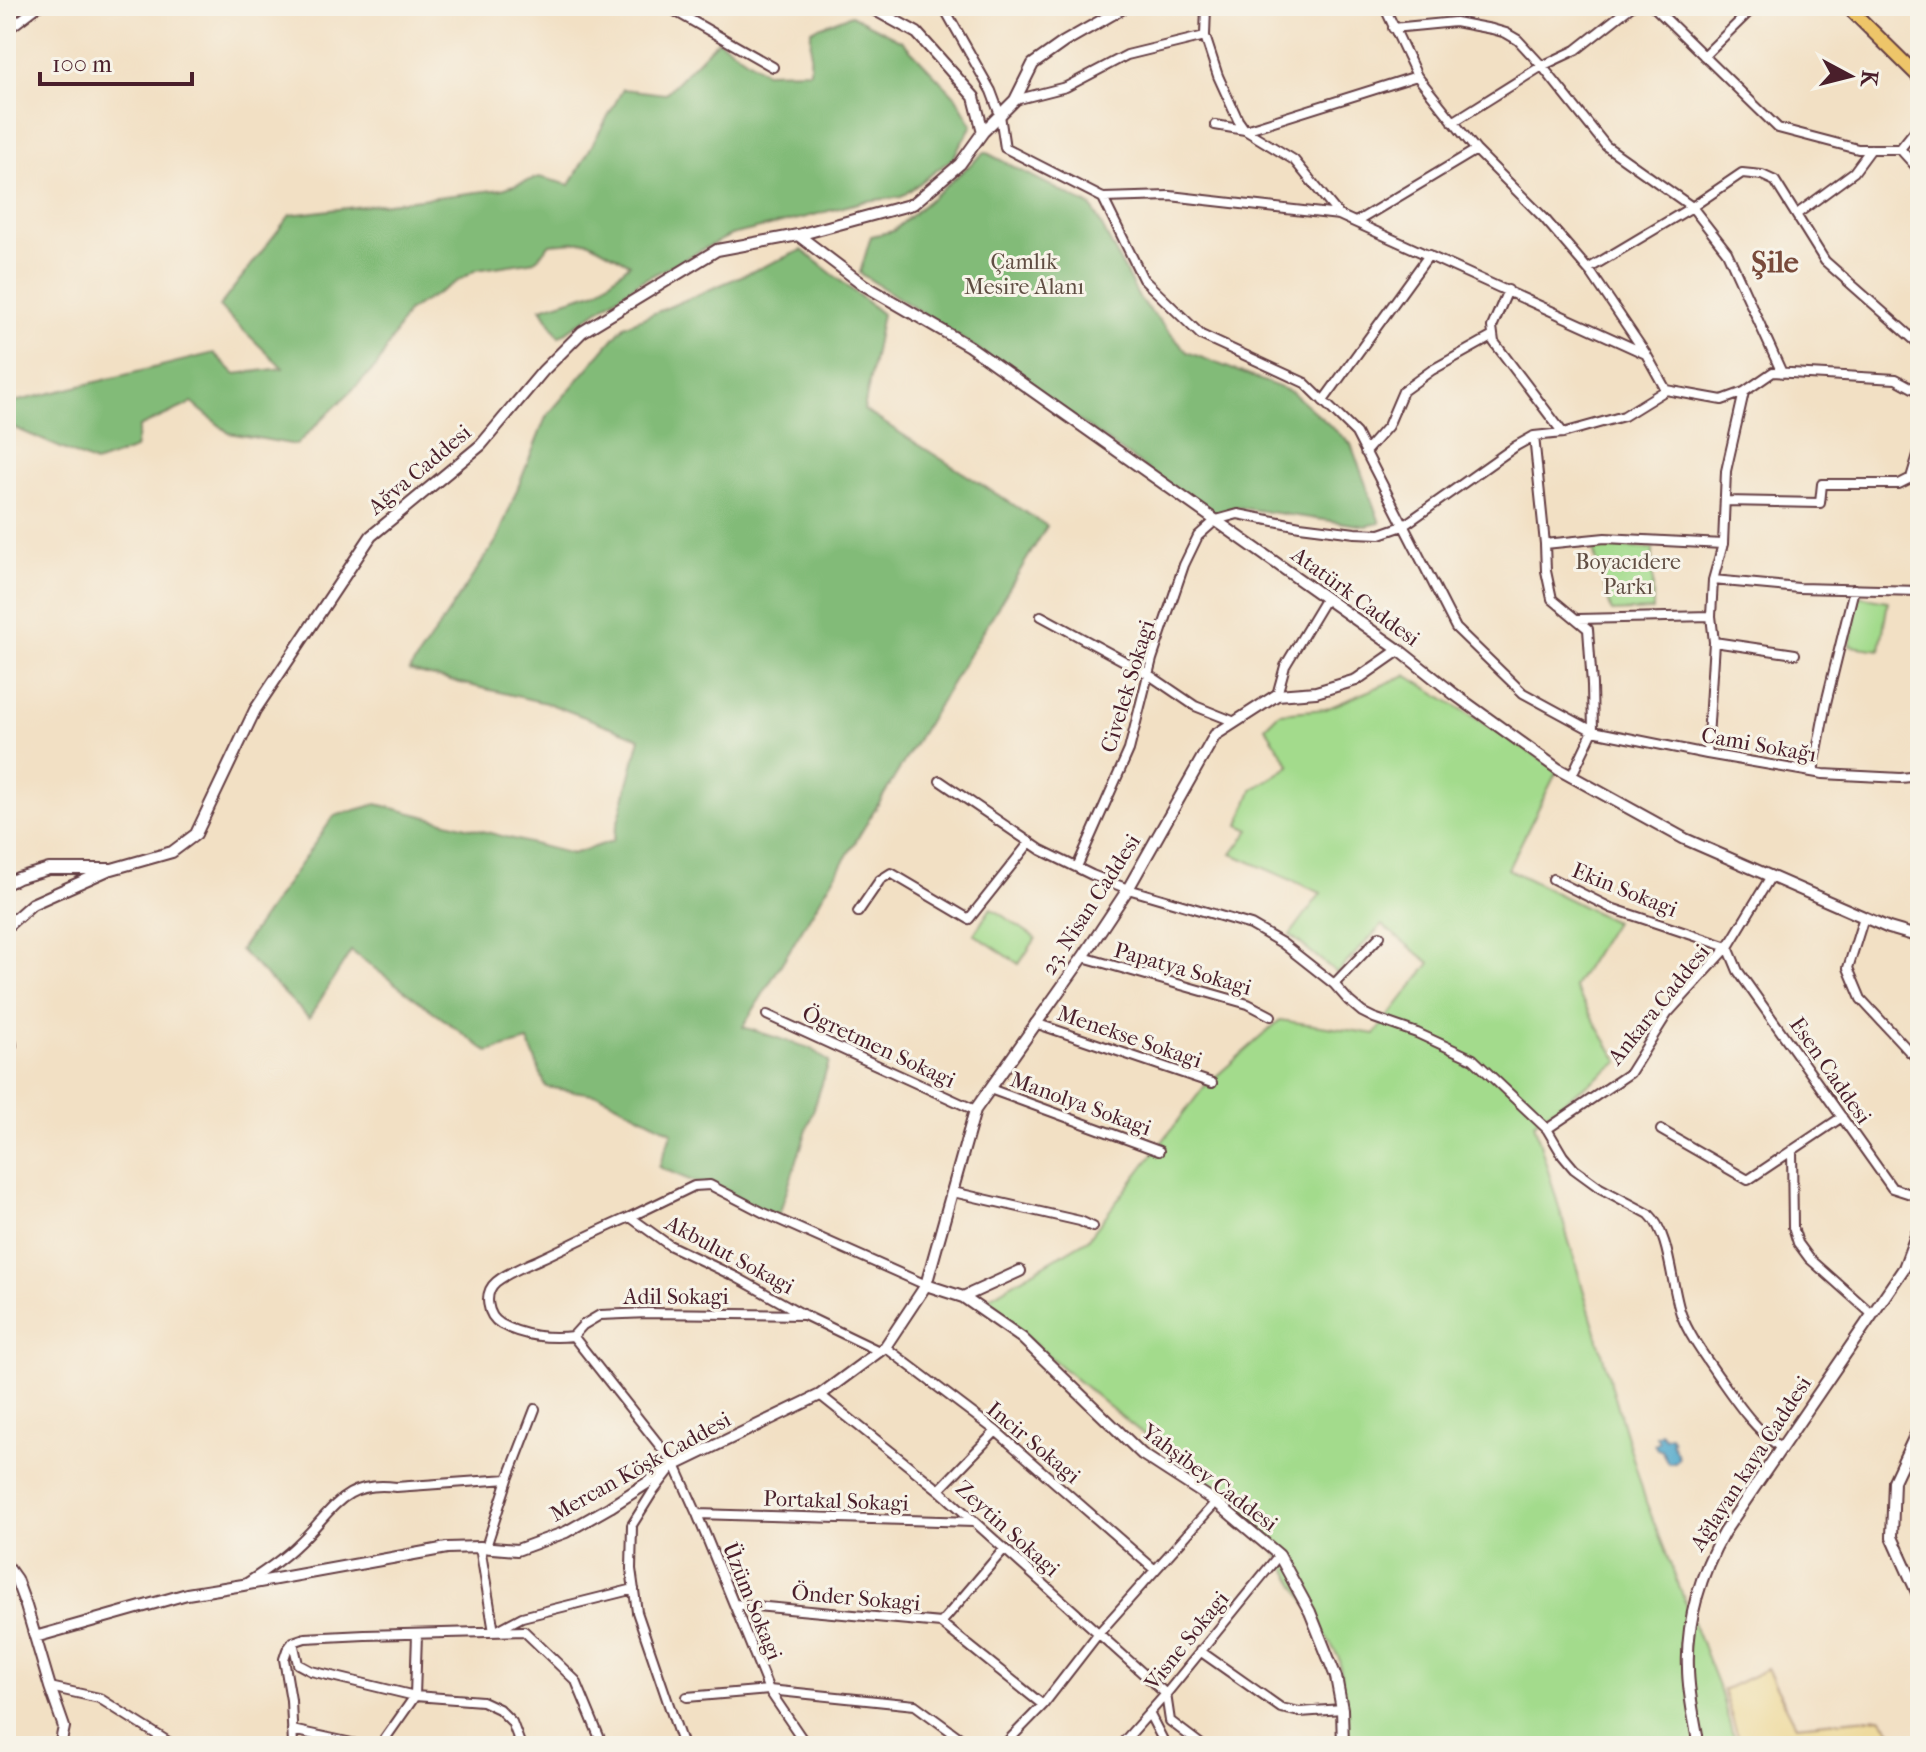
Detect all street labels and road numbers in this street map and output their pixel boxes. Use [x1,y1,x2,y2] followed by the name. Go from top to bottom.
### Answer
[362,419,477,521] street label: Ağva Caddesi
[1285,541,1425,652] street label: Atatürk Caddesi
[1095,616,1161,756] street label: Civelek Sokagi
[1699,722,1819,768] street label: Cami Sokağı
[1036,829,1146,980] street label: 23. Nisan Caddesi
[1568,857,1681,923] street label: Ekin Sokagi
[1111,937,1255,1001] street label: Papatya Sokagi
[1602,939,1716,1071] street label: Ankara Caddesi
[798,999,960,1094] street label: Ögretmen Sokagi
[1054,1000,1206,1074] street label: Menekse Sokagi
[1784,1012,1877,1129] street label: Esen Caddesi
[1007,1066,1155,1142] street label: Manolya Sokagi
[660,1210,799,1300] street label: Akbulut Sokagi
[622,1284,729,1310] street label: Adil Sokagi
[1684,1371,1817,1557] street label: Ağlayan kaya Caddesi
[981,1396,1086,1490] street label: Incir Sokagi
[546,1406,736,1527] street label: Mercan Köşk Caddesi
[1136,1418,1283,1538] street label: Yahşibey Caddesi
[950,1475,1065,1583] street label: Zeytin Sokagi
[763,1485,910,1517] street label: Portakal Sokagi
[717,1538,789,1664] street label: Üzüm Sokagi
[790,1578,922,1617] street label: Önder Sokagi
[1138,1586,1235,1696] street label: Visne Sokagi

